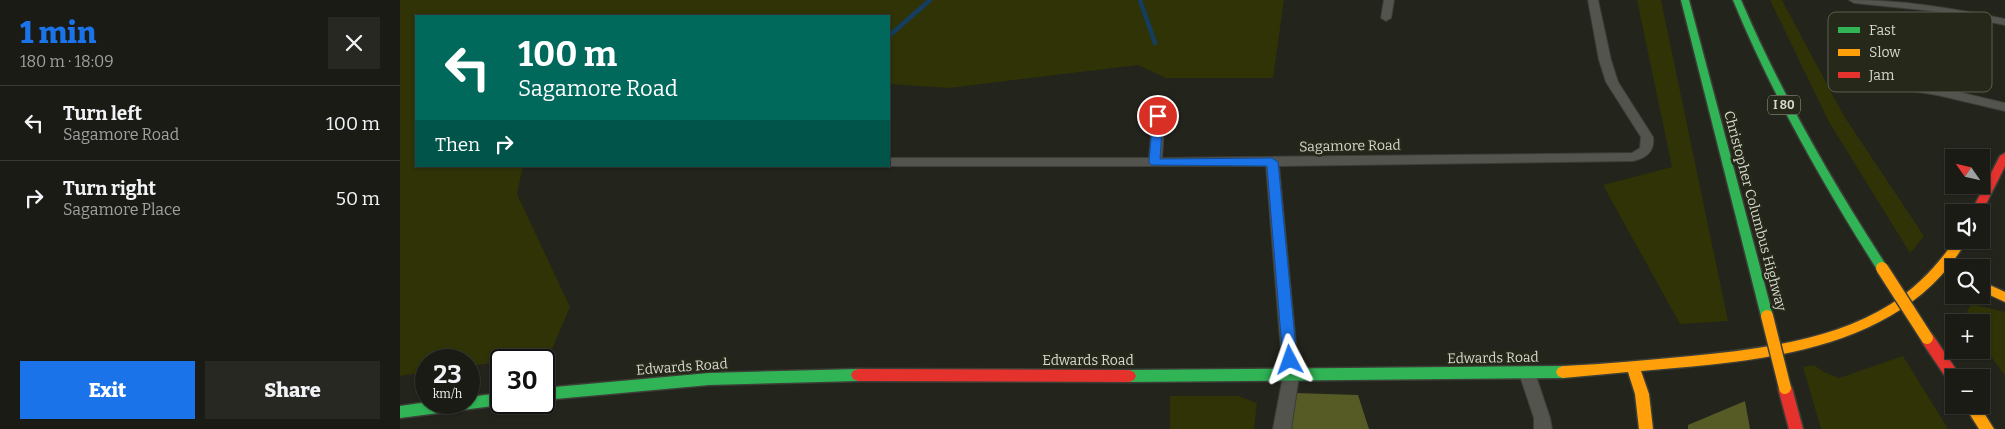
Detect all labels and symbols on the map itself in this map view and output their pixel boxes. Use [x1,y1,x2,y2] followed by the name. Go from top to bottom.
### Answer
[1828,12,1992,92] legend
[1869,22,1896,39] text: Fast
[1869,44,1901,61] text: Slow
[1868,67,1895,84] text: Jam
[1137,95,1179,137] pin
[1768,96,1800,114] road number: I 80
[1720,109,1790,314] street label: Christopher Columbus Highway
[1299,137,1401,155] street label: Sagamore Road
[1945,149,1990,194] north arrow
[1263,333,1315,385] position arrow
[490,349,555,414] speed limit sign: 30
[1447,349,1539,367] street label: Edwards Road
[1042,352,1134,369] street label: Edwards Road
[636,355,728,379] street label: Edwards Road

